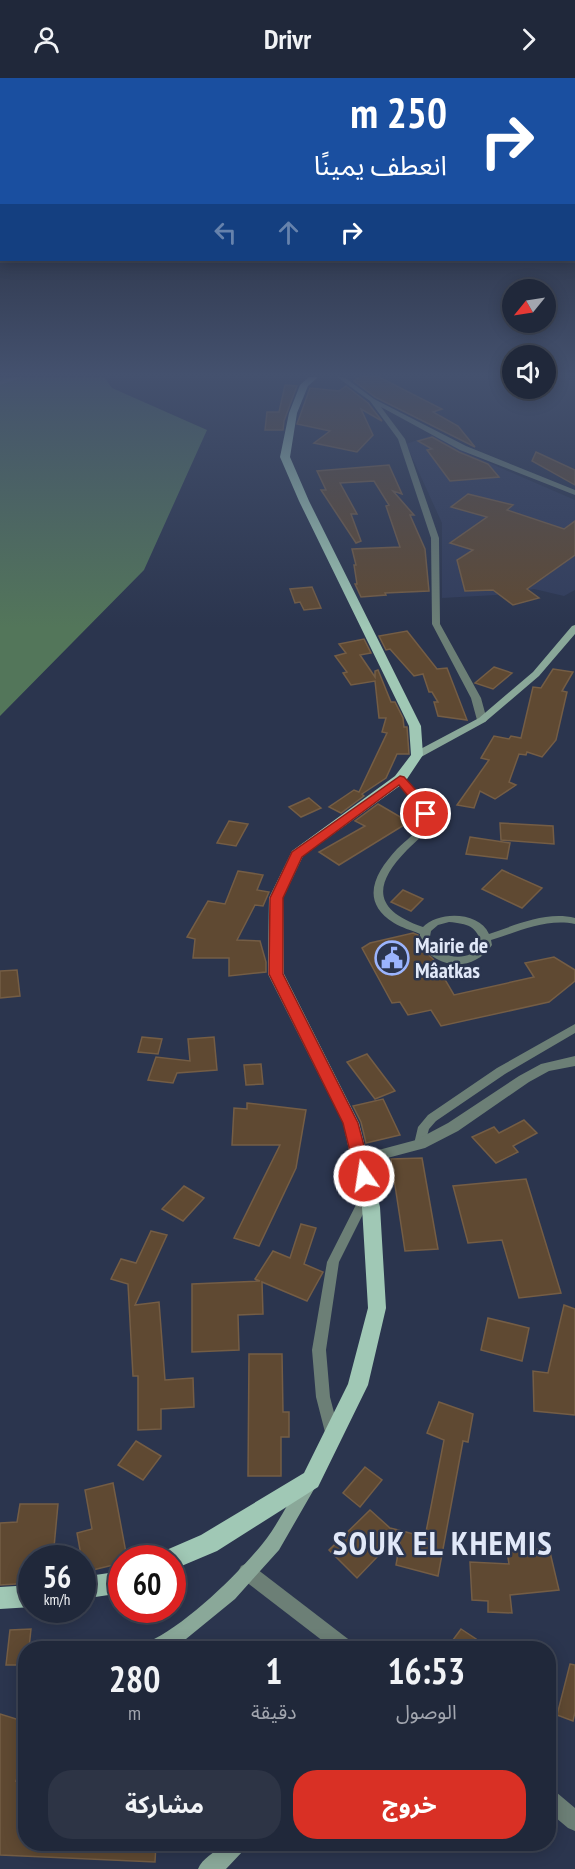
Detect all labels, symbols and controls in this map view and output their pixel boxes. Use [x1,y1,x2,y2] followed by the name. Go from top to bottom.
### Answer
[264,22,311,56] text: Drivr
[30,23,63,56] icon: person
[512,23,545,56] icon: forward
[350,85,447,140] text: 250 m
[468,102,546,180] icon: right
[314,148,447,182] text: انعطف يمينًا
[209,216,242,249] icon: left
[272,216,305,249] icon: ahead
[335,216,368,249] icon: right
[502,279,556,333] north arrow
[502,279,556,399] map controls
[502,345,556,399] button: sound
[400,788,451,839] pin
[409,797,442,830] icon: arrive
[415,931,488,984] place label: Mairie de Mâatkas
[374,940,410,976] public building icon: Mairie de Mâatkas
[332,1144,396,1208] position arrow
[333,1521,553,1564] district label: SOUK EL KHEMIS
[108,1545,186,1623] speed limit sign: 60
[43,1557,71,1596] text: 56
[44,1590,70,1609] text: km/h
[265,1647,282,1694] text: 1
[387,1647,465,1694] text: 16:53
[109,1655,160,1702] text: 280
[251,1699,297,1725] text: دقيقة
[396,1699,457,1725] text: الوصول
[128,1700,141,1726] text: m
[48,1770,281,1839] button: مشاركة
[293,1770,526,1839] button: خروج

